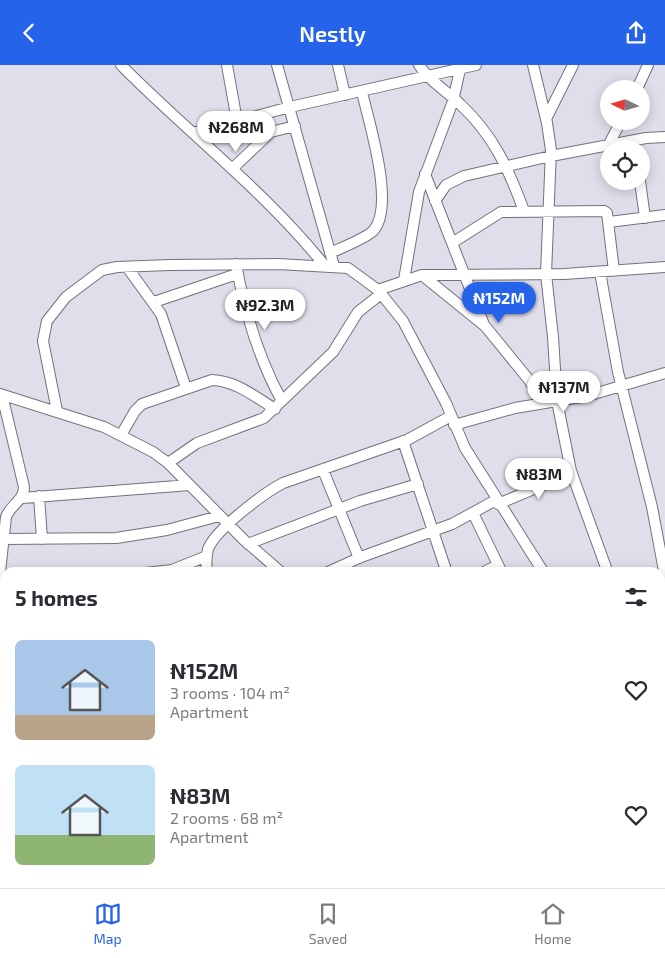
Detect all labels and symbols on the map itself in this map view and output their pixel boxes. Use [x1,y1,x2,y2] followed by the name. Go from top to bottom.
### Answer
[600,80,650,130] north arrow
[201,111,271,153] pin: ₦268M
[464,281,534,324] pin: ₦152M
[224,289,306,331] pin: ₦92.3M
[529,371,599,413] pin: ₦137M
[509,457,569,500] pin: ₦83M

